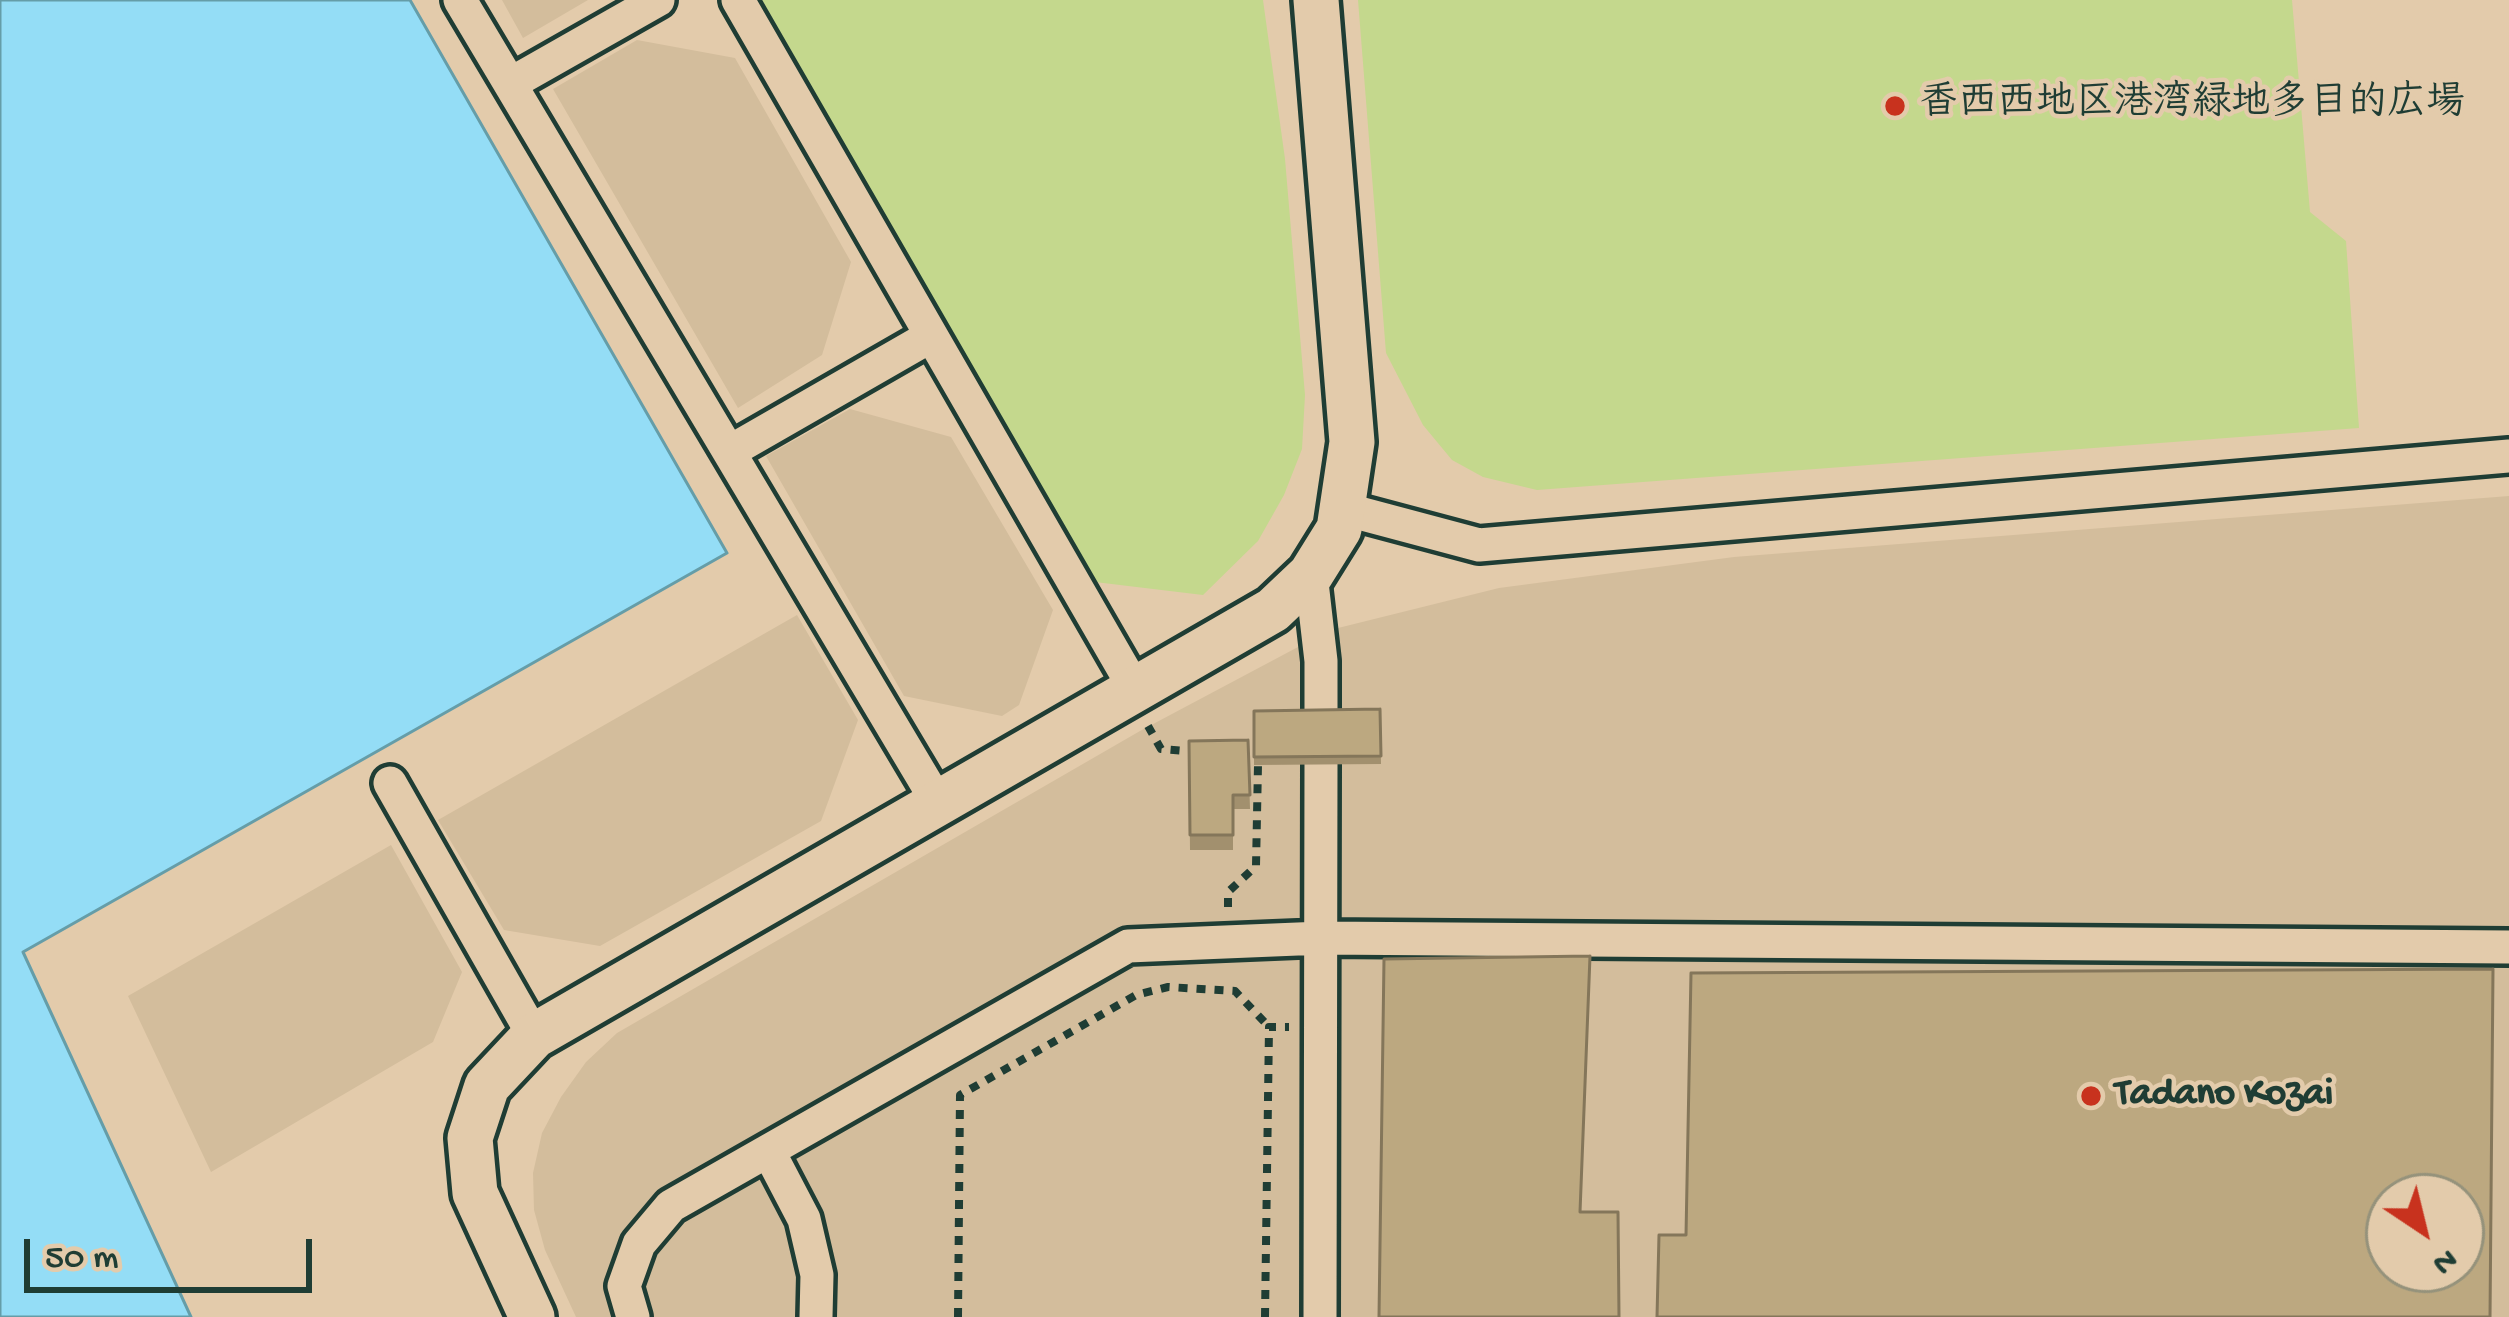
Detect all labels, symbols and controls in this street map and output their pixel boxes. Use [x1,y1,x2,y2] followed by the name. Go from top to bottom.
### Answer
[1919,83,2465,129] place label: 香西西地区港湾緑地多目的広場
[1882,93,1908,119] marker: 香西西地区港湾緑地多目的広場
[2115,1073,2333,1119] place label: Tadano Kozai
[2078,1083,2104,1109] marker: Tadano Kozai
[2365,1173,2485,1293] north arrow
[30,1215,318,1289] scale bar
[45,1238,118,1281] text: 50 m
[2424,1238,2464,1282] text: N

